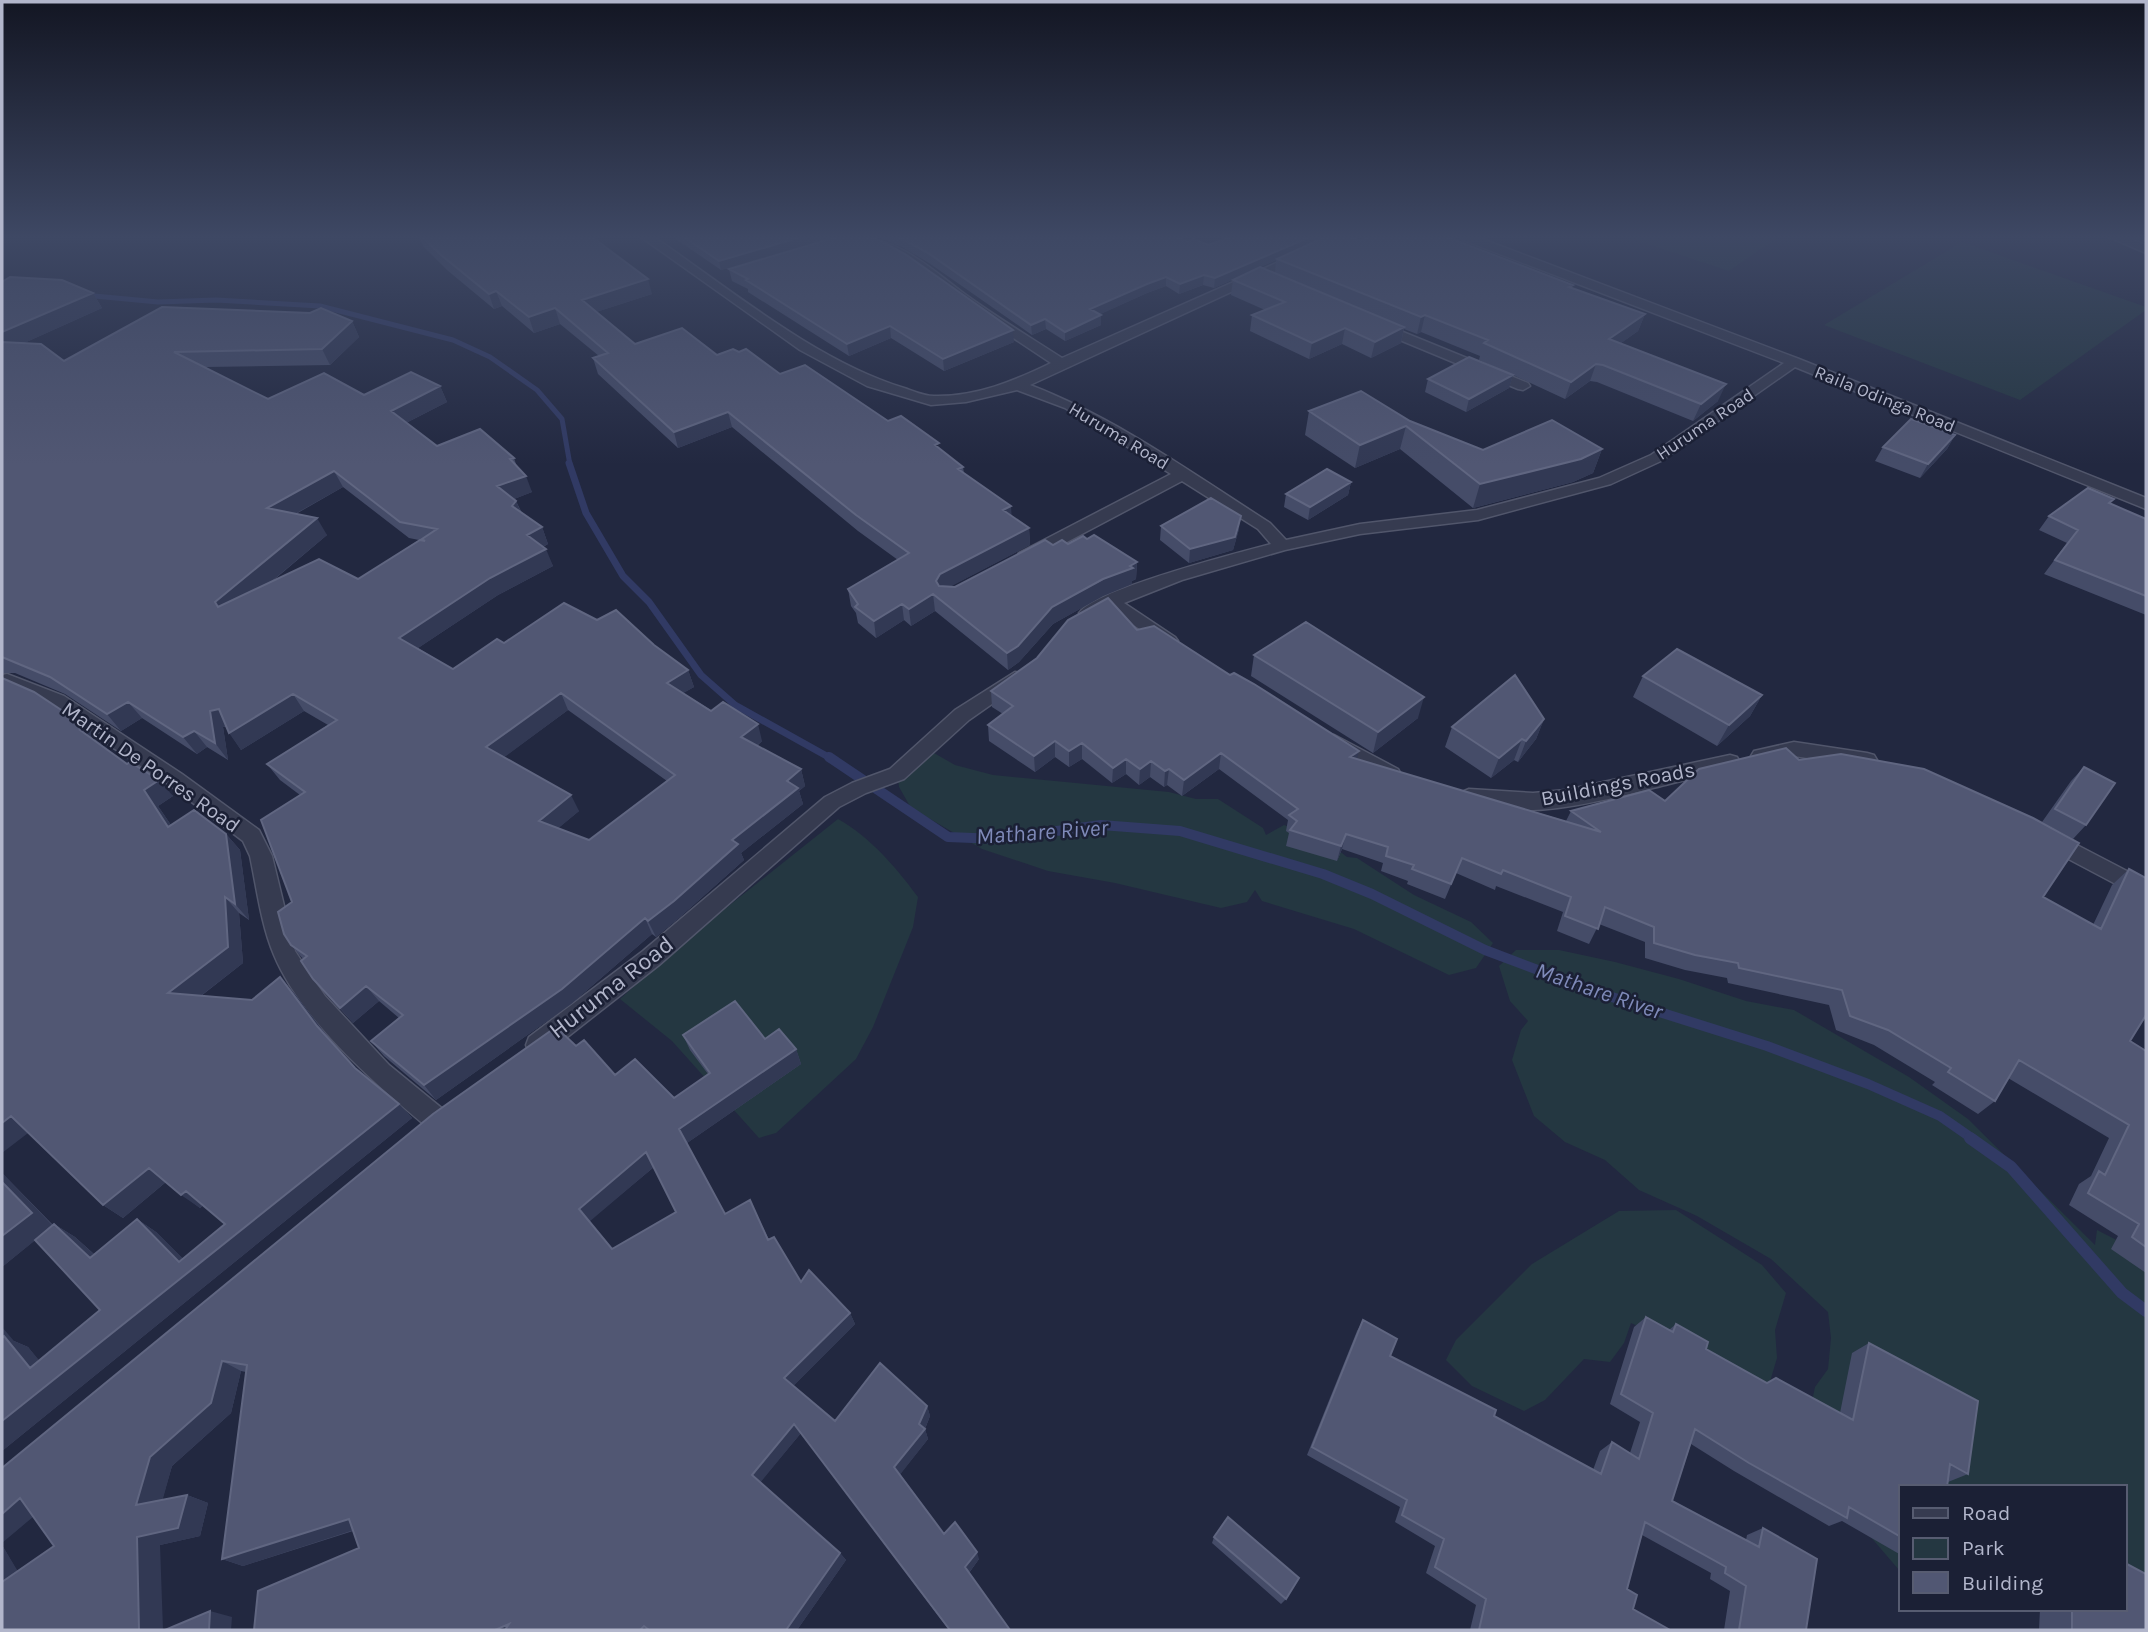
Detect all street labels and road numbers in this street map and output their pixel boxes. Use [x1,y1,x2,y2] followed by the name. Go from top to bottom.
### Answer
[1811,361,1959,437] street label: Raila Odinga Road
[1652,383,1758,465] street label: Huruma Road
[1065,398,1173,474] street label: Huruma Road
[57,696,245,838] street label: Martin De Porres Road
[1539,757,1697,811] street label: Buildings Roads
[543,930,679,1044] street label: Huruma Road

